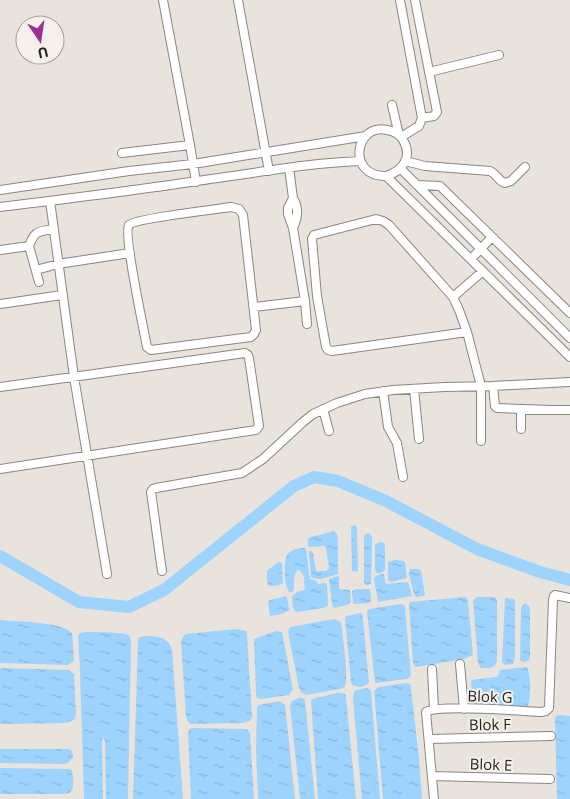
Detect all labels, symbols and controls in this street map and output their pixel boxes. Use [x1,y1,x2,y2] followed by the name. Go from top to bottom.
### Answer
[15,15,65,65] north arrow
[36,43,50,64] text: U
[467,685,513,707] street label: Blok G
[469,714,511,734] street label: Blok F
[469,753,513,775] street label: Blok E

